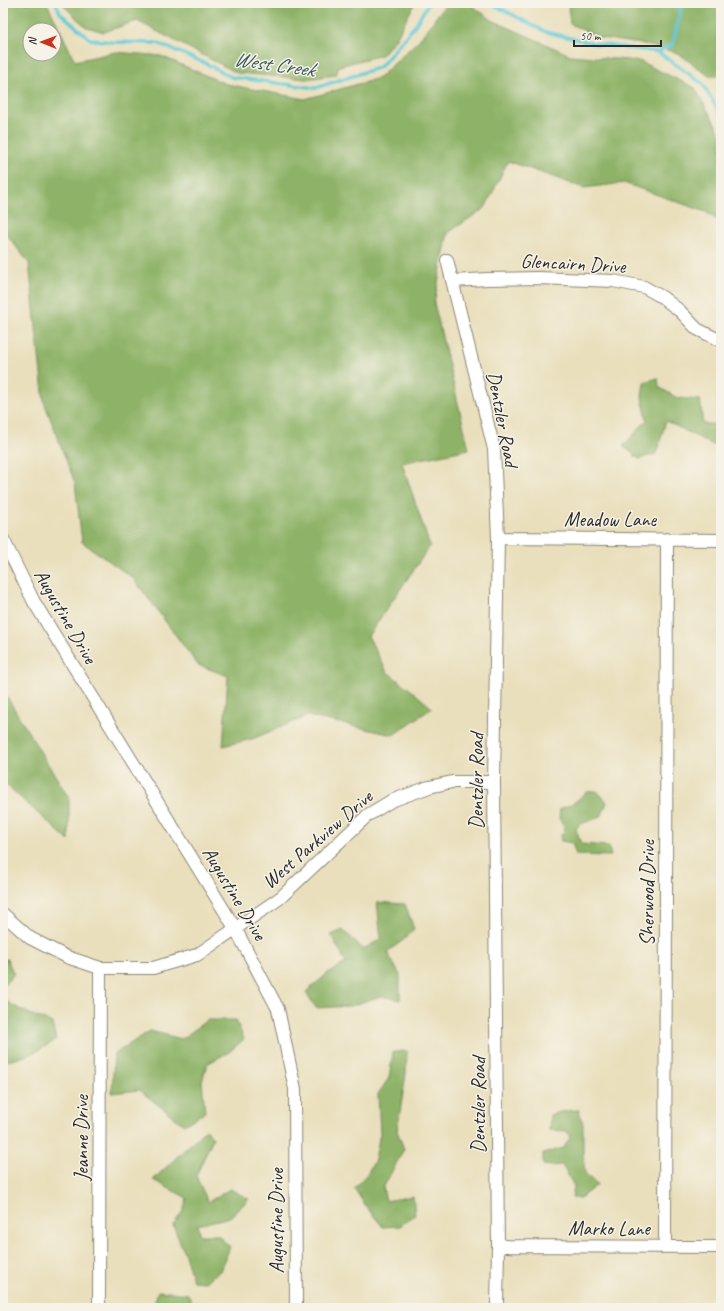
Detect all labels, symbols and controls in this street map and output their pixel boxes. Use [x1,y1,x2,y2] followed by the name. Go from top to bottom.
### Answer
[22,22,62,62] north arrow
[574,22,661,48] scale bar
[580,28,602,44] text: 50 m
[25,36,39,45] text: N
[232,46,319,83] water label: West Creek
[520,248,628,279] street label: Glencairn Drive
[481,369,525,472] street label: Dentzler Road
[564,507,657,532] street label: Meadow Lane
[29,565,103,669] street label: Augustine Drive
[464,730,489,829] street label: Dentzler Road
[257,784,379,894] street label: West Parkview Drive
[635,839,660,946] street label: Sherwood Drive
[197,842,273,946] street label: Augustine Drive
[466,1054,491,1153] street label: Dentzler Road
[69,1094,94,1182] street label: Jeanne Drive
[264,1167,289,1273] street label: Augustine Drive
[568,1216,651,1241] street label: Marko Lane

